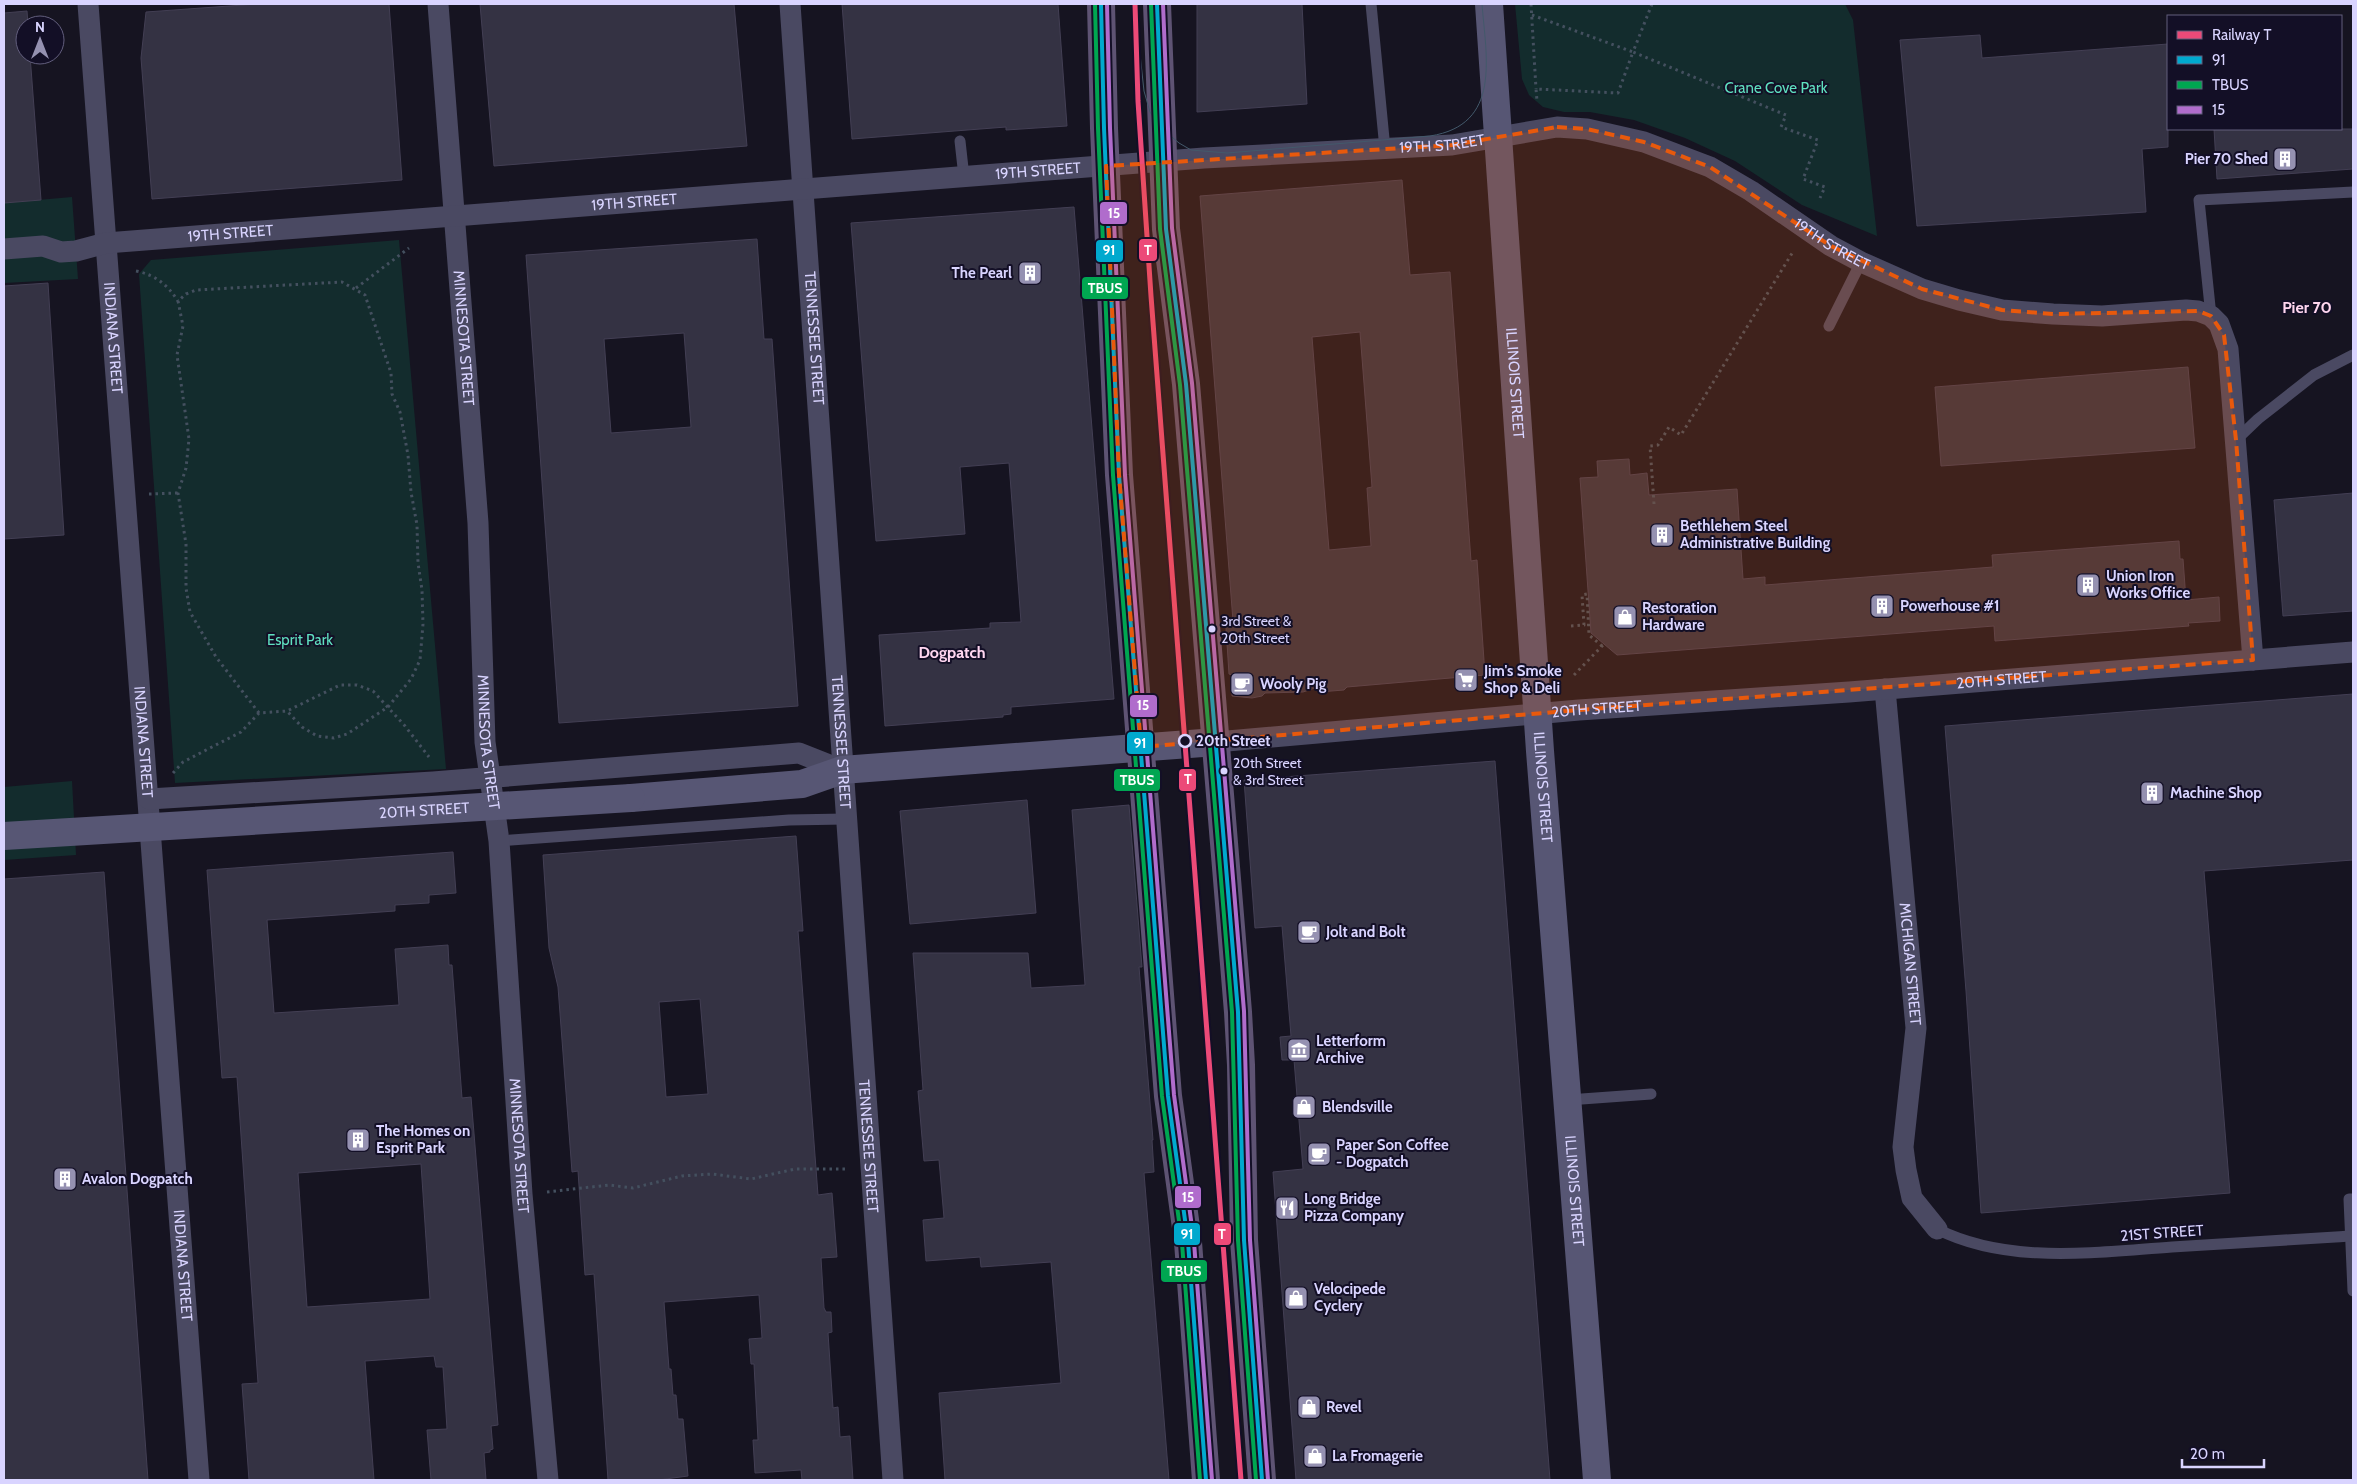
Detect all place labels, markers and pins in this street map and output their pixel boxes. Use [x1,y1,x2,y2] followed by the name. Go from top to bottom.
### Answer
[2272,146,2298,172] building icon: Pier 70 Shed
[2185,150,2268,168] place label: Pier 70 Shed
[1017,260,1043,286] building icon: The Pearl
[952,264,1012,282] place label: The Pearl
[1680,517,1831,552] place label: Bethlehem Steel Administrative Building
[1649,522,1675,548] building icon: Bethlehem Steel Administrative Building
[2106,567,2190,602] place label: Union Iron Works Office
[2075,572,2101,598] building icon: Union Iron Works Office
[1869,593,1895,619] building icon: Powerhouse #1
[1900,597,1999,615] place label: Powerhouse #1
[1642,599,1717,634] place label: Restoration Hardware
[1612,604,1638,630] shop icon: Restoration Hardware
[1221,612,1292,647] place label: 3rd Street & 20th Street
[1207,624,1217,634] marker: 3rd Street & 20th Street
[1483,662,1562,697] place label: Jim's Smoke Shop & Deli
[1453,667,1479,693] supermarket icon: Jim's Smoke Shop & Deli
[1229,671,1255,697] cafe icon: Wooly Pig
[1260,675,1327,693] place label: Wooly Pig
[1196,732,1270,750] place label: 20th Street
[1178,734,1192,748] marker: 20th Street
[1233,754,1304,789] place label: 20th Street & 3rd Street
[1219,766,1229,776] marker: 20th Street & 3rd Street
[2139,780,2165,806] building icon: Machine Shop
[2170,784,2262,802] place label: Machine Shop
[1296,919,1322,945] cafe icon: Jolt and Bolt
[1325,923,1406,941] place label: Jolt and Bolt
[1316,1032,1386,1067] place label: Letterform Archive
[1286,1037,1312,1063] museum icon: Letterform Archive
[1291,1094,1317,1120] shop icon: Blendsville
[1322,1098,1393,1116] place label: Blendsville
[376,1122,470,1157] place label: The Homes on Esprit Park
[345,1127,371,1153] building icon: The Homes on Esprit Park
[1336,1136,1449,1171] place label: Paper Son Coffee - Dogpatch
[1306,1141,1332,1167] cafe icon: Paper Son Coffee - Dogpatch
[52,1166,78,1192] building icon: Avalon Dogpatch
[82,1170,193,1188] place label: Avalon Dogpatch
[1304,1190,1405,1225] place label: Long Bridge Pizza Company
[1274,1195,1300,1221] restaurant icon: Long Bridge Pizza Company
[1314,1280,1386,1315] place label: Velocipede Cyclery
[1283,1285,1309,1311] shop icon: Velocipede Cyclery
[1296,1394,1322,1420] shop icon: Revel
[1326,1398,1362,1416] place label: Revel
[1302,1443,1328,1469] shop icon: La Fromagerie
[1332,1447,1423,1465] place label: La Fromagerie

